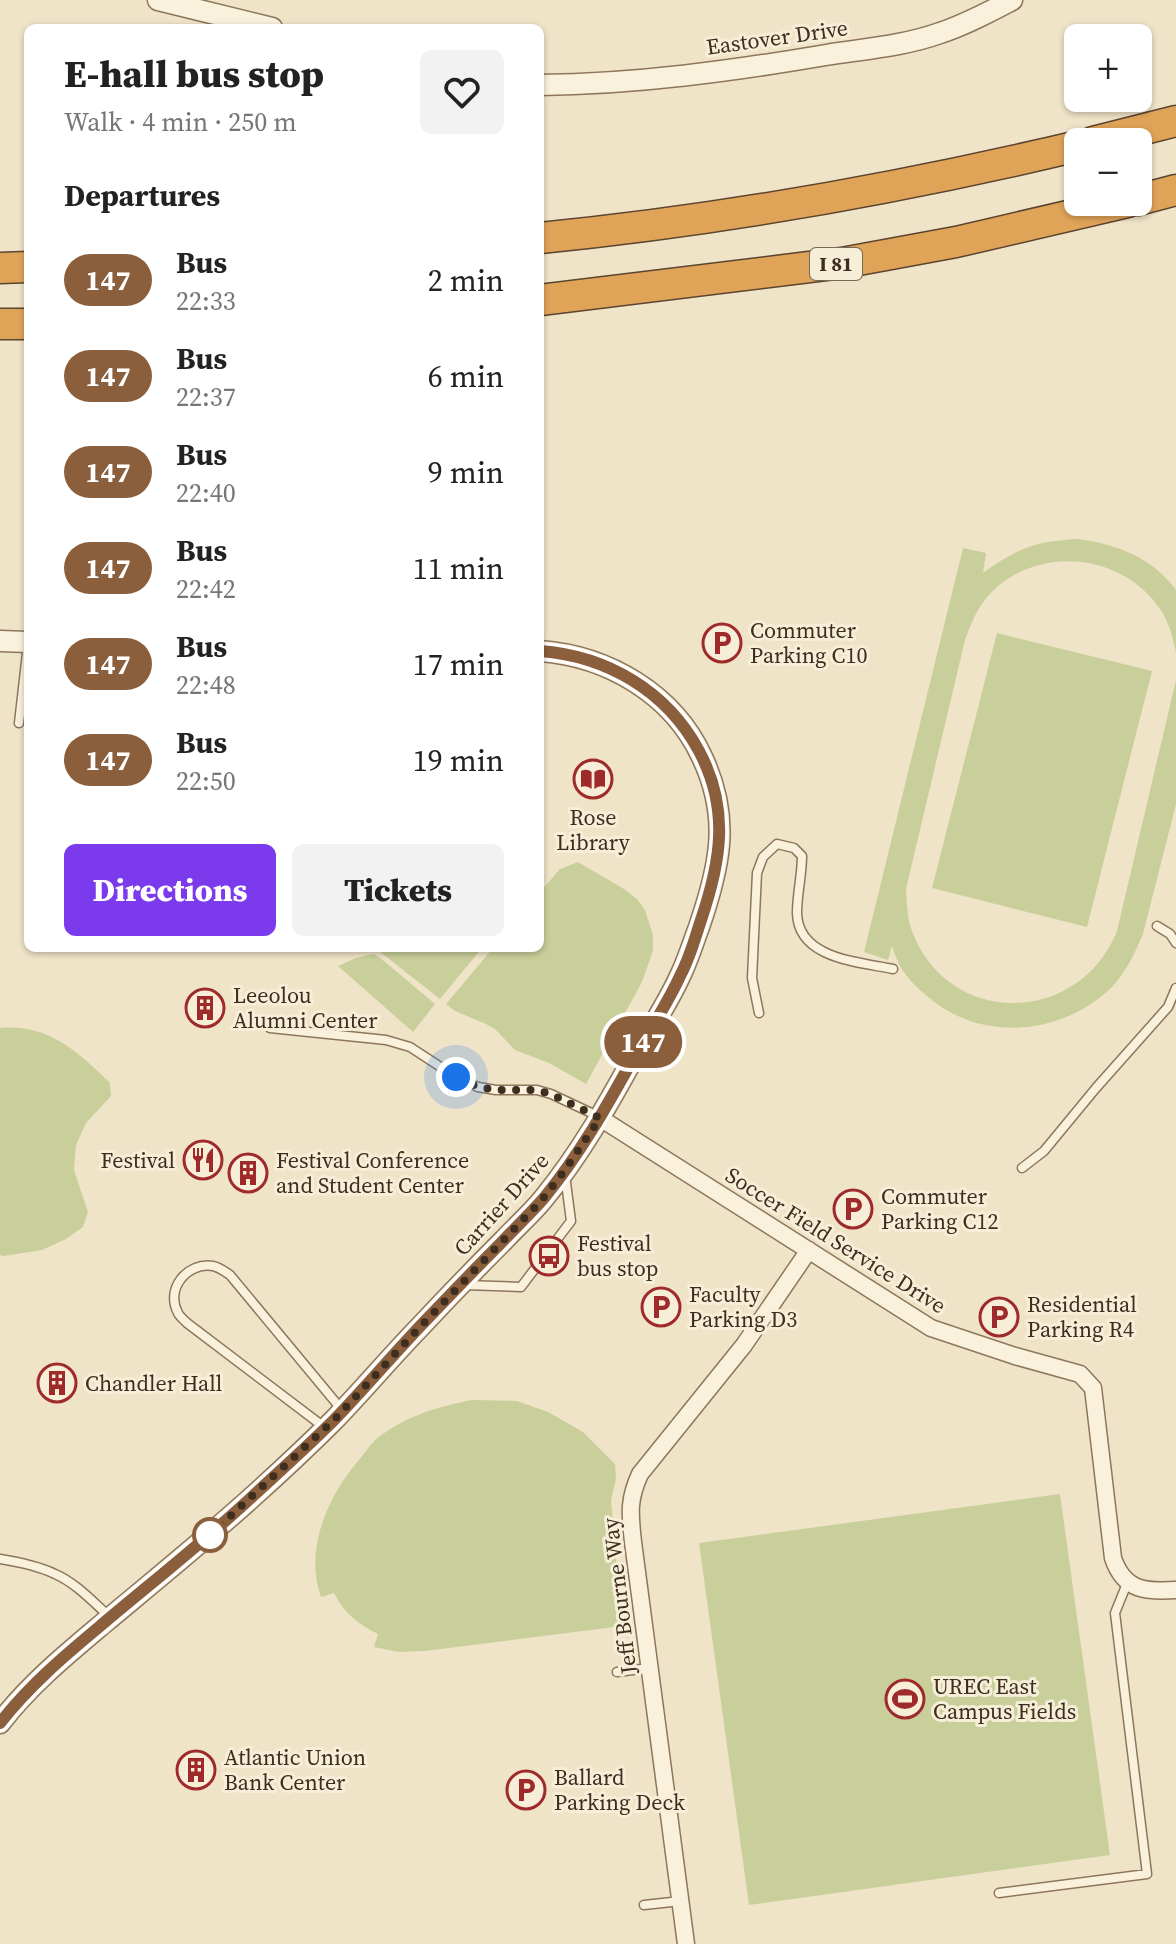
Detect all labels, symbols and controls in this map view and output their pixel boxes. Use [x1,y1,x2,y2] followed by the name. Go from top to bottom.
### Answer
[704,12,850,62] street label: Eastover Drive
[1064,24,1152,216] map controls
[1064,24,1152,112] button: +
[64,48,324,100] text: E-hall bus stop
[420,50,504,134] button: heart
[64,104,297,140] text: Walk · 4 min · 250 m
[1064,128,1152,216] button: −
[64,175,220,216] text: Departures
[176,242,227,283] text: Bus
[810,248,862,280] road number: I 81
[428,260,504,301] text: 2 min
[85,261,131,299] text: 147
[176,283,236,319] text: 22:33
[176,338,227,379] text: Bus
[428,356,504,397] text: 6 min
[85,357,131,395] text: 147
[176,379,236,415] text: 22:37
[176,434,227,475] text: Bus
[428,452,504,493] text: 9 min
[85,453,131,491] text: 147
[176,475,236,511] text: 22:40
[176,530,227,571] text: Bus
[413,548,504,589] text: 11 min
[85,549,131,587] text: 147
[176,571,236,607] text: 22:42
[750,615,867,670] place label: Commuter Parking C10
[701,622,743,664] parking icon: Commuter Parking C10
[176,626,227,667] text: Bus
[413,644,504,685] text: 17 min
[85,645,131,683] text: 147
[176,667,236,703] text: 22:48
[176,722,227,763] text: Bus
[413,740,504,781] text: 19 min
[85,741,131,779] text: 147
[572,758,614,800] library icon: Rose Library
[176,763,236,799] text: 22:50
[556,802,630,857] place label: Rose Library
[64,844,276,936] button: Directions
[292,844,504,936] button: Tickets
[233,980,378,1035] place label: Leeolou Alumni Center
[184,987,226,1029] building icon: Leeolou Alumni Center
[597,1016,689,1068] line badge: 147
[620,1023,666,1061] text: 147
[436,1057,476,1097] your location
[182,1139,224,1181] restaurant icon: Festival
[101,1145,175,1175] place label: Festival
[276,1145,469,1200] place label: Festival Conference and Student Center
[447,1146,555,1262] street label: Carrier Drive
[227,1152,269,1194] building icon: Festival Conference and Student Center
[720,1160,952,1320] street label: Soccer Field Service Drive
[881,1181,998,1236] place label: Commuter Parking C12
[832,1188,874,1230] parking icon: Commuter Parking C12
[577,1228,658,1283] place label: Festival bus stop
[528,1235,570,1277] bus stop icon: Festival bus stop
[689,1279,797,1334] place label: Faculty Parking D3
[640,1286,682,1328] parking icon: Faculty Parking D3
[1027,1289,1137,1344] place label: Residential Parking R4
[978,1296,1020,1338] parking icon: Residential Parking R4
[36,1362,78,1404] building icon: Chandler Hall
[85,1368,222,1398] place label: Chandler Hall
[594,1515,644,1677] street label: Jeff Bourne Way
[193,1518,227,1552] unlabelled marker
[933,1671,1076,1726] place label: UREC East Campus Fields
[884,1678,926,1720] sports icon: UREC East Campus Fields
[224,1742,366,1797] place label: Atlantic Union Bank Center
[175,1749,217,1791] building icon: Atlantic Union Bank Center
[554,1762,686,1817] place label: Ballard Parking Deck
[505,1769,547,1811] parking icon: Ballard Parking Deck

